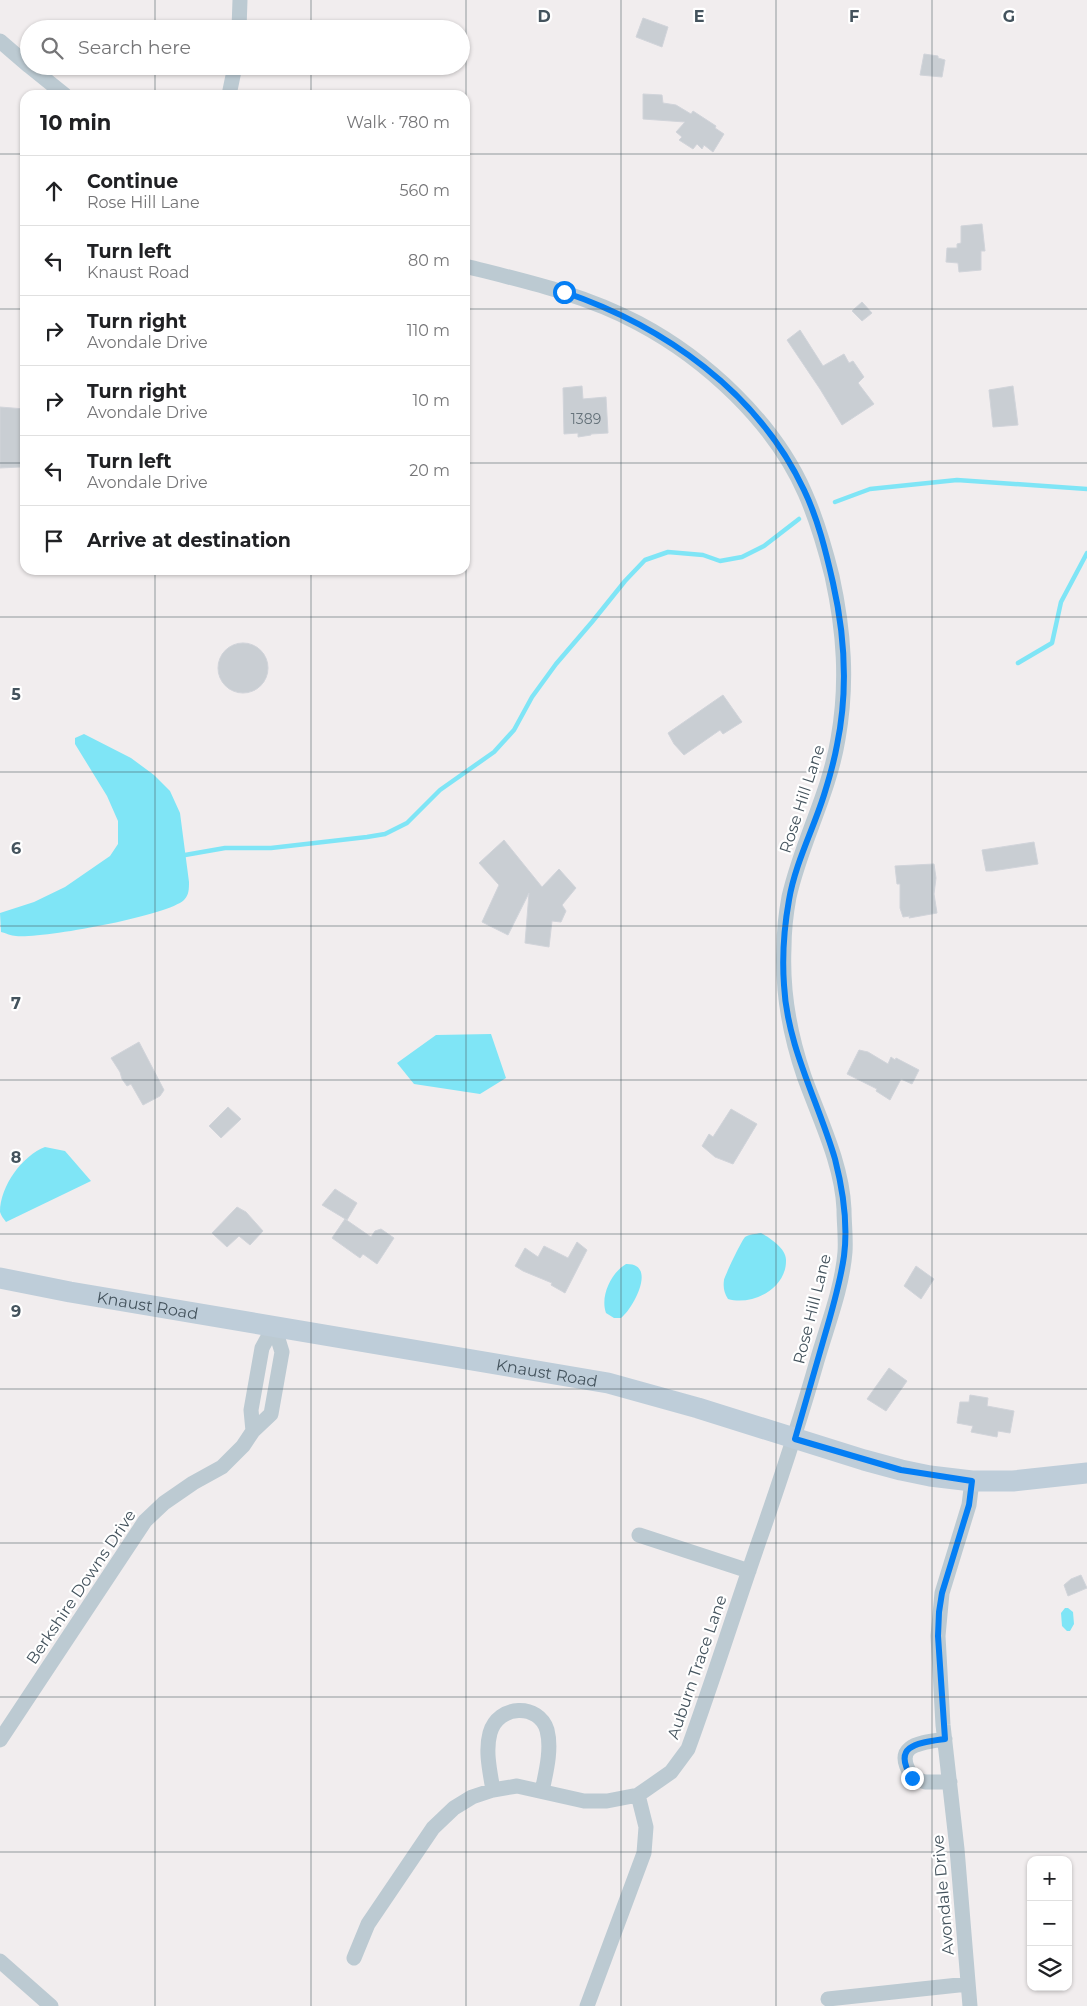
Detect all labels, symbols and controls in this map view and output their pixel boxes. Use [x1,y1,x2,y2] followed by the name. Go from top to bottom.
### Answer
[537,7,551,26] text: D
[694,7,704,26] text: E
[849,7,859,26] text: F
[1003,7,1015,26] text: G
[20,20,470,75] search box
[38,34,66,62] icon: search
[78,36,191,59] text: Search here
[40,110,111,135] text: 10 min
[346,113,450,132] text: Walk · 780 m
[87,170,178,193] text: Continue
[40,177,68,205] icon: ahead
[399,181,450,200] text: 560 m
[87,193,200,212] text: Rose Hill Lane
[87,240,172,263] text: Turn left
[40,247,68,275] icon: left
[408,251,450,270] text: 80 m
[87,263,190,282] text: Knaust Road
[553,281,576,304] route start
[87,310,187,333] text: Turn right
[40,317,68,345] icon: right
[407,321,450,340] text: 110 m
[87,333,208,352] text: Avondale Drive
[87,380,187,403] text: Turn right
[40,387,68,415] icon: right
[412,391,450,410] text: 10 m
[87,403,208,422] text: Avondale Drive
[571,410,601,428] house number: 1389
[87,450,172,473] text: Turn left
[40,457,68,485] icon: left
[409,461,450,480] text: 20 m
[87,473,208,492] text: Avondale Drive
[40,527,68,555] icon: arrive
[87,529,291,552] text: Arrive at destination
[11,685,21,704] text: 5
[776,742,828,856] street label: Rose Hill Lane
[11,839,21,858] text: 6
[11,994,21,1013] text: 7
[11,1148,21,1167] text: 8
[789,1252,835,1366] street label: Rose Hill Lane
[95,1287,200,1323] street label: Knaust Road
[11,1302,21,1321] text: 9
[495,1355,599,1391] street label: Knaust Road
[22,1506,140,1668] street label: Berkshire Downs Drive
[663,1592,731,1742] street label: Auburn Trace Lane
[901,1767,924,1790] route end
[928,1834,958,1956] street label: Avondale Drive
[1027,1856,1072,1991] map controls
[1027,1856,1072,1901] button: +
[1027,1901,1072,1946] button: −
[1027,1946,1072,1991] button: layers

